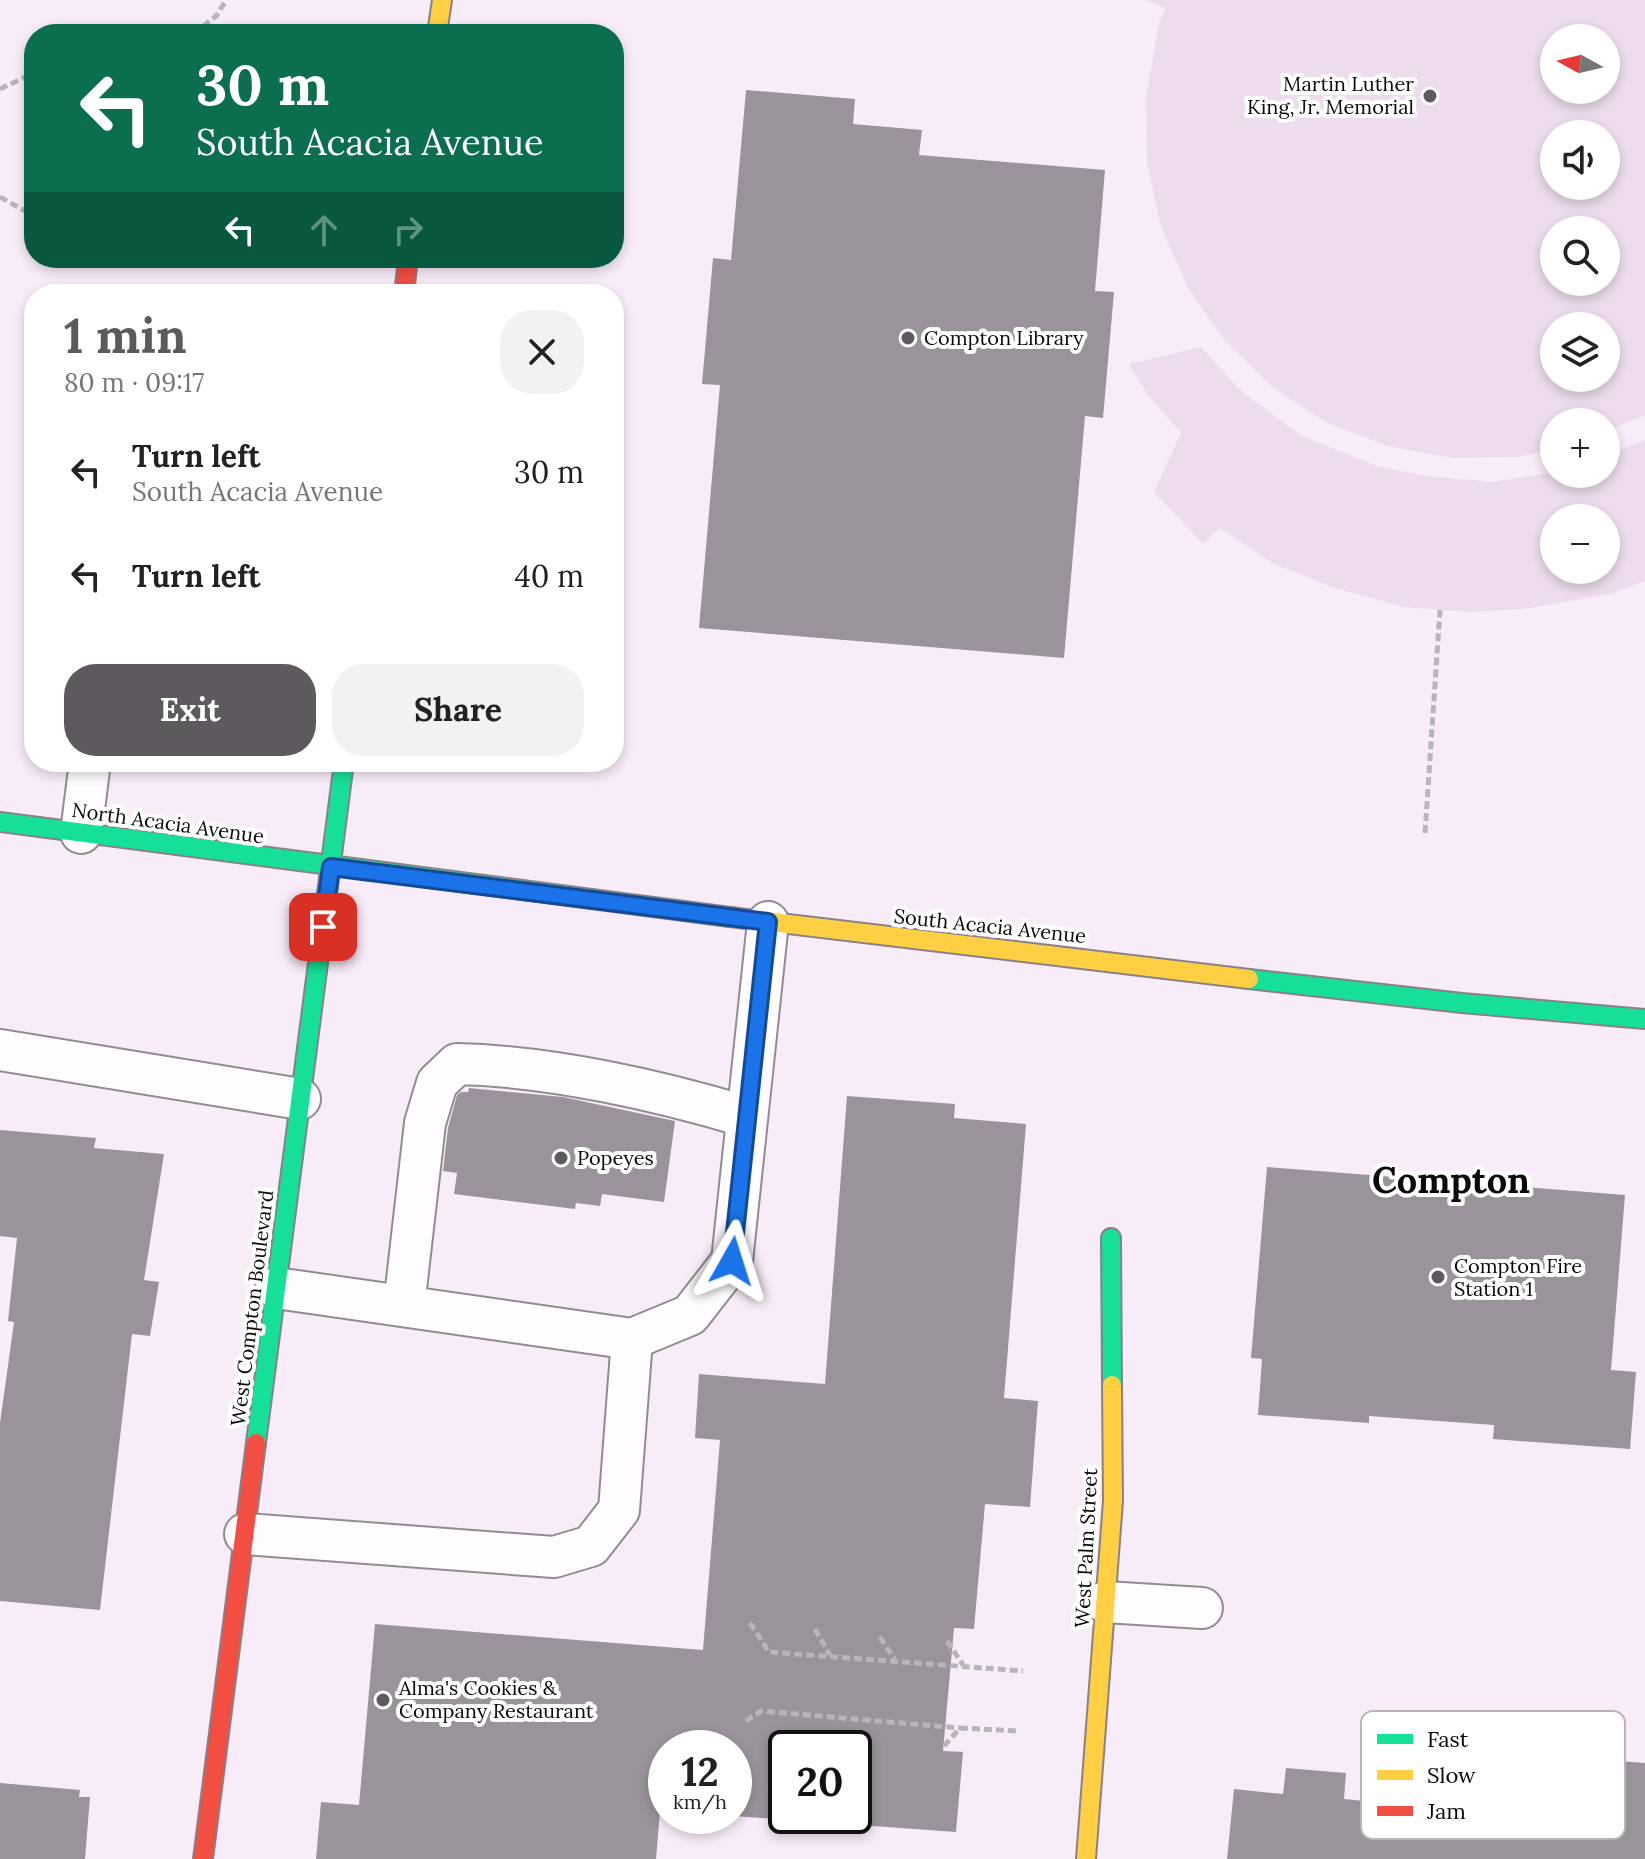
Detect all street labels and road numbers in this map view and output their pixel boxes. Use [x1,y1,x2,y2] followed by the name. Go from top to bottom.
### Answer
[70,797,266,848] street label: North Acacia Avenue
[893,903,1088,948] street label: South Acacia Avenue
[225,1189,278,1427] street label: West Compton Boulevard
[1069,1467,1102,1628] street label: West Palm Street

